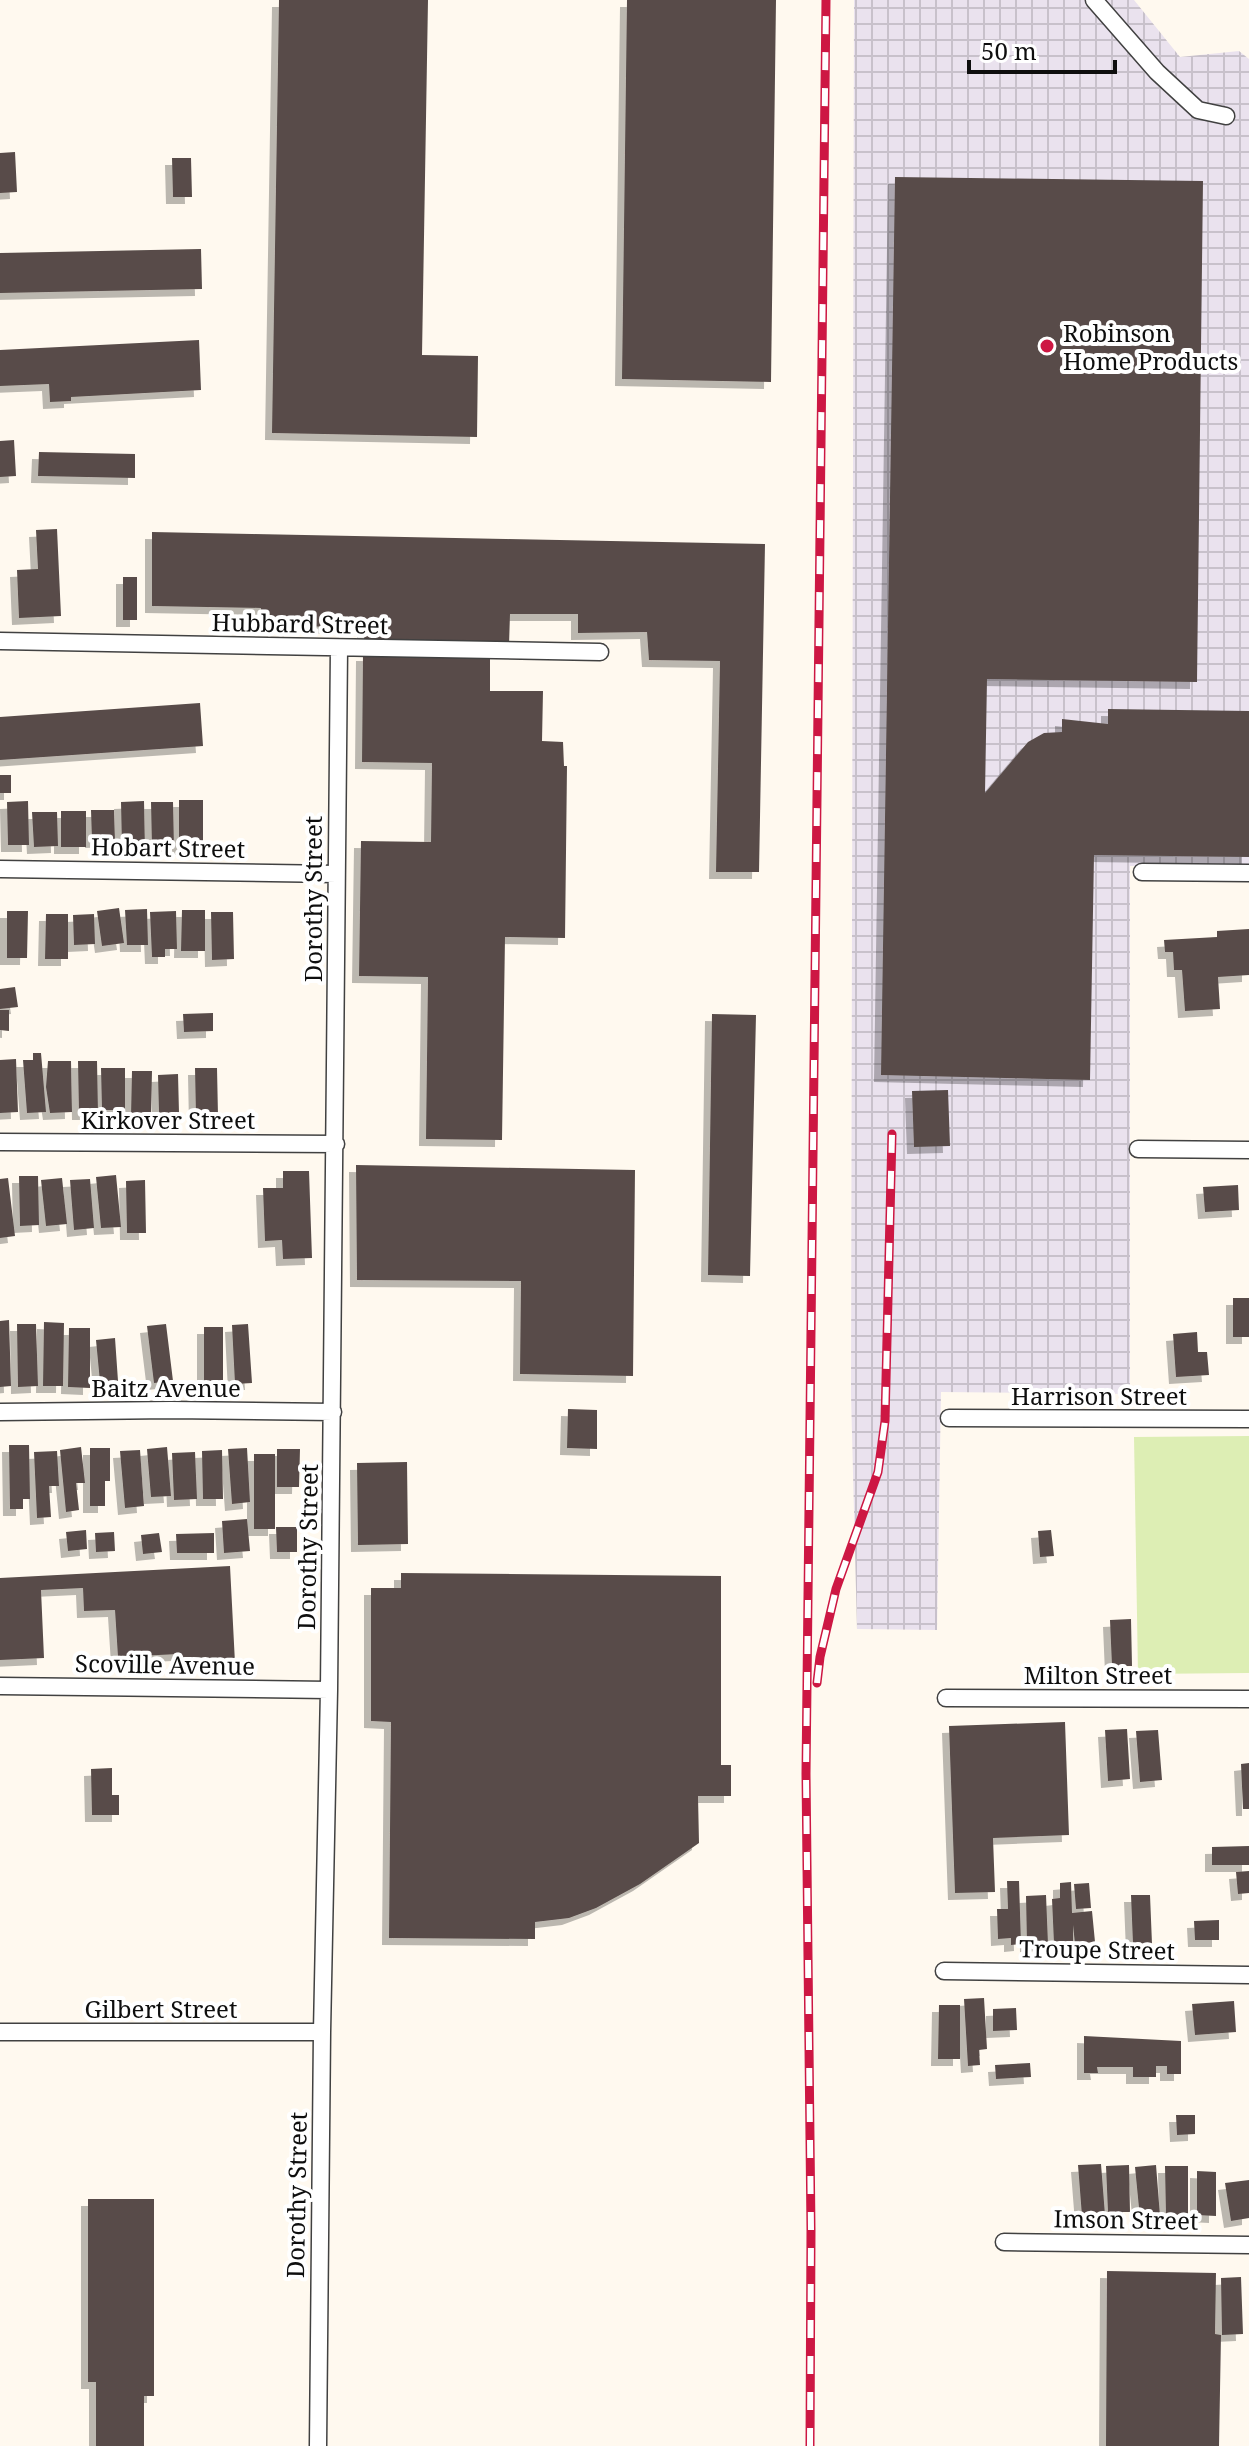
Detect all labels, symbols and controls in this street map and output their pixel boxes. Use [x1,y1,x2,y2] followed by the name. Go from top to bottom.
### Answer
[969,24,1115,74] scale bar
[981,34,1037,67] text: 50 m
[1063,316,1238,377] place label: Robinson Home Products
[1038,337,1056,355] marker: Robinson Home Products
[211,605,389,641] street label: Hubbard Street
[296,816,329,982] street label: Dorothy Street
[91,829,245,865] street label: Hobart Street
[81,1103,255,1136] street label: Kirkover Street
[91,1371,241,1404] street label: Baitz Avenue
[1011,1379,1187,1412] street label: Harrison Street
[289,1464,325,1630] street label: Dorothy Street
[75,1646,255,1682] street label: Scoville Avenue
[1024,1658,1172,1691] street label: Milton Street
[1019,1931,1175,1967] street label: Troupe Street
[85,1992,237,2025] street label: Gilbert Street
[278,2112,314,2278] street label: Dorothy Street
[1053,2201,1199,2237] street label: Imson Street

